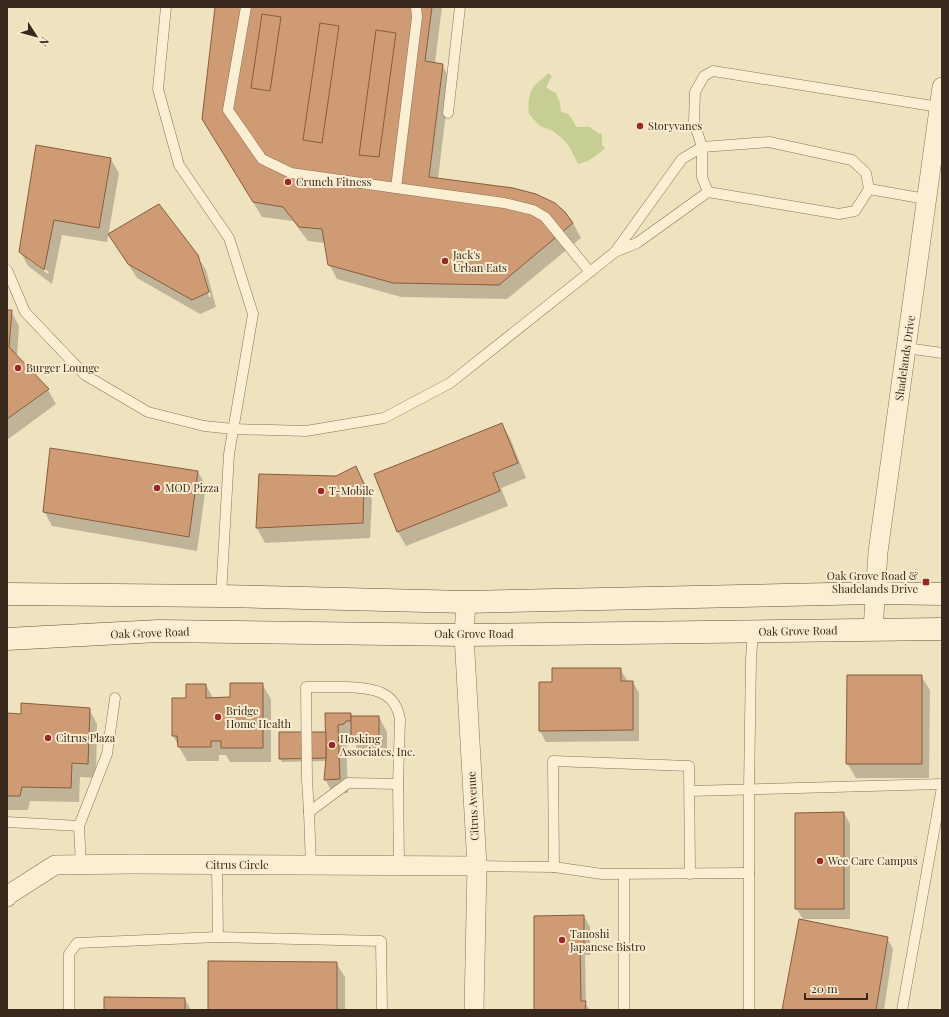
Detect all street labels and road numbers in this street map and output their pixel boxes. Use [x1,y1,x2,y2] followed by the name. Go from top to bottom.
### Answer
[891,314,918,402] street label: Shadelands Drive
[758,622,838,639] street label: Oak Grove Road
[110,624,190,641] street label: Oak Grove Road
[434,626,514,641] street label: Oak Grove Road
[463,770,482,841] street label: Citrus Avenue
[205,857,269,872] street label: Citrus Circle

